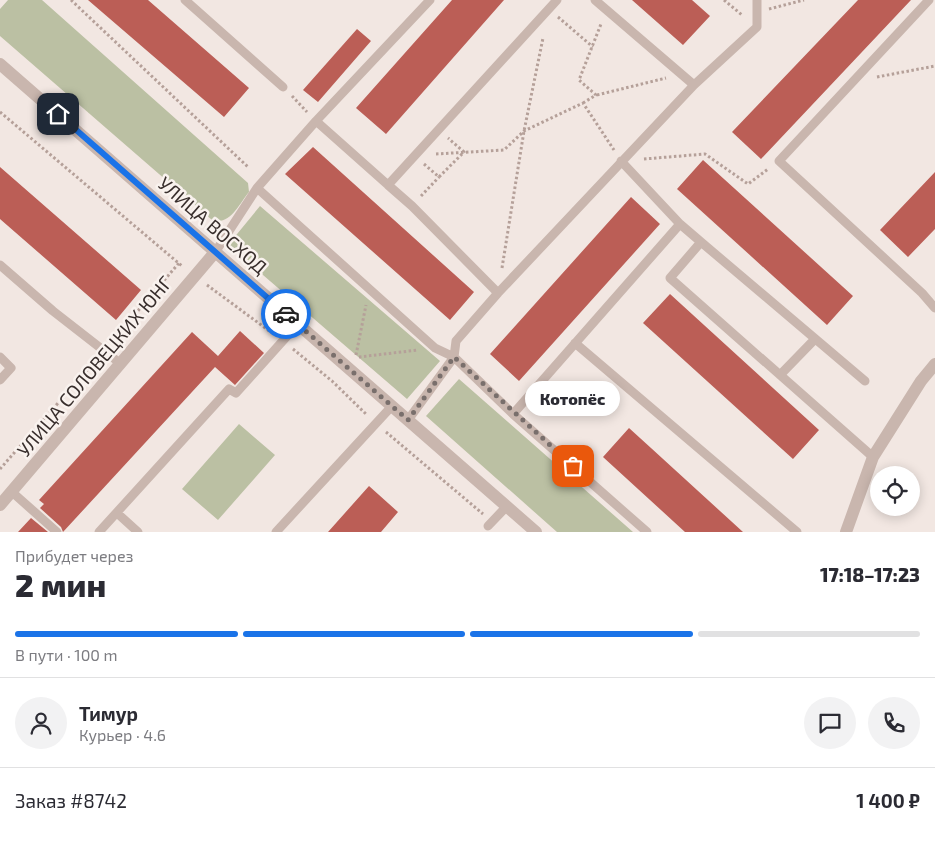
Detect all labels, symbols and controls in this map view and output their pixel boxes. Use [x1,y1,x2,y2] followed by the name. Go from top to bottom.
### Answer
[37,93,79,135] pin
[44,100,72,128] icon: home
[154,171,272,279] street label: УЛИЦА ВОСХОД
[12,271,176,461] street label: УЛИЦА СОЛОВЕЦКИХ ЮНГ
[261,289,311,339] courier
[272,300,300,328] icon: car
[526,381,620,416] callout: Котопёс
[540,389,605,408] text: Котопёс
[552,445,594,487] pin
[559,452,587,480] icon: bag
[870,466,920,516] map controls
[870,466,920,516] button: locate
[15,546,133,565] text: Прибудет через
[820,563,920,586] text: 17:18–17:23
[15,565,106,603] text: 2 мин
[15,645,118,664] text: В пути · 100 m
[15,697,67,749] button: person
[804,697,856,749] button: chat
[868,697,920,749] button: phone
[79,702,138,725] text: Тимур
[79,725,166,744] text: Курьер · 4.6
[15,789,127,812] text: Заказ #8742
[856,789,920,812] text: 1 400 ₽

